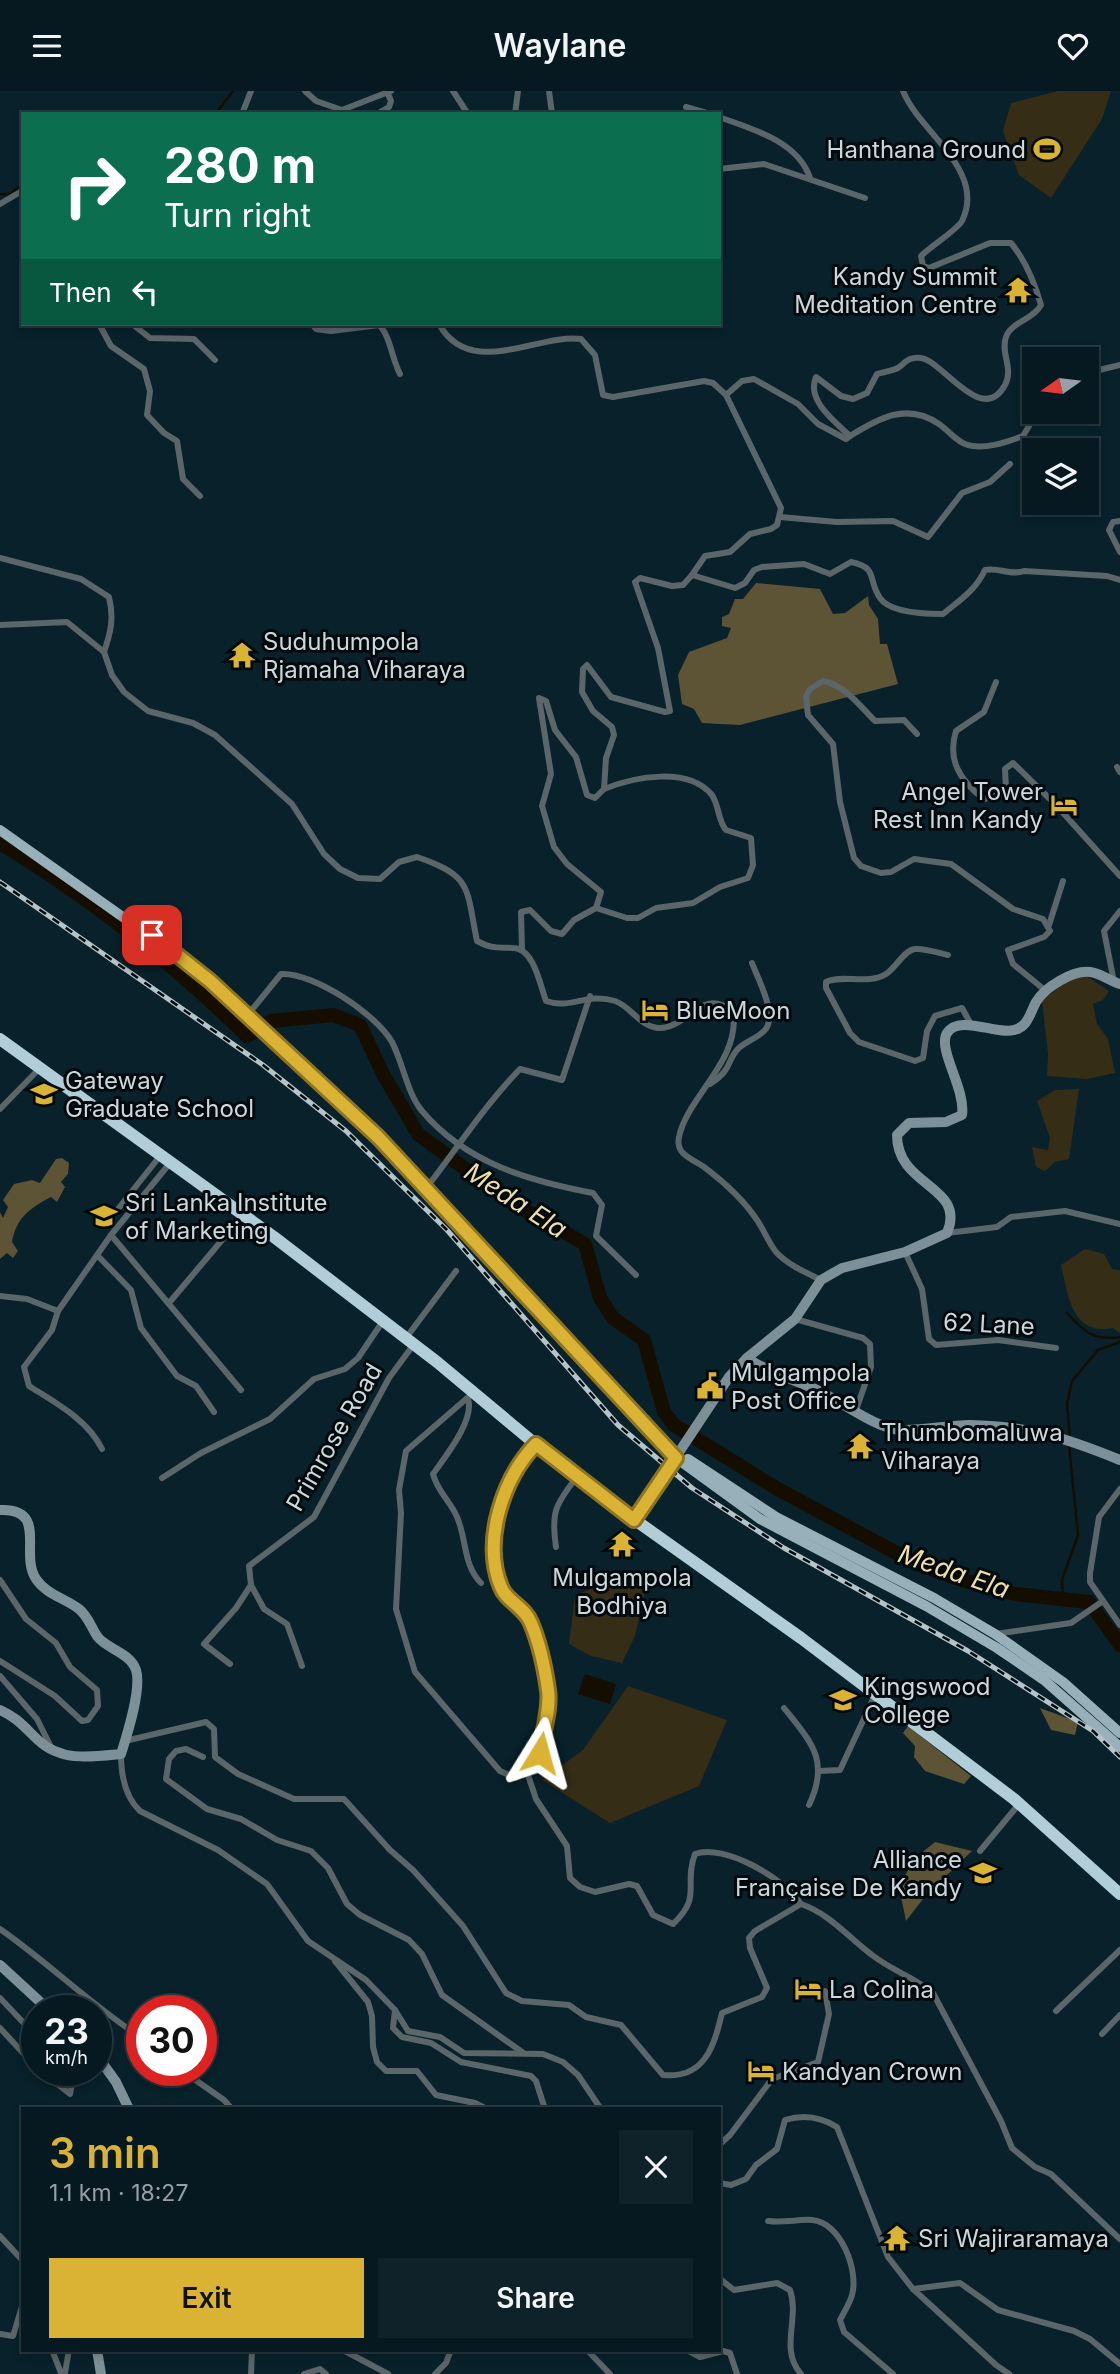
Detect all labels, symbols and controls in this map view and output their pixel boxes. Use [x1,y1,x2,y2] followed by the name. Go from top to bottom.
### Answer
[494,26,626,65] text: Waylane
[28,27,66,65] icon: menu
[1054,27,1092,65] icon: heart
[1032,134,1062,164] sports icon: Hanthana Ground
[827,135,1026,164] place label: Hanthana Ground
[164,136,316,195] text: 280 m
[49,140,140,231] icon: right
[164,196,311,235] text: Turn right
[794,262,997,319] place label: Kandy Summit Meditation Centre
[126,273,164,311] icon: left
[1003,275,1033,305] temple icon: Kandy Summit Meditation Centre
[49,277,112,308] text: Then
[1022,347,1099,423] north arrow
[1022,347,1099,515] map controls
[1022,438,1099,515] button: layers
[263,627,466,684] place label: Suduhumpola Rjamaha Viharaya
[227,640,257,670] temple icon: Suduhumpola Rjamaha Viharaya
[873,777,1043,834] place label: Angel Tower Rest Inn Kandy
[1049,790,1079,820] hotel icon: Angel Tower Rest Inn Kandy
[122,905,182,965] pin
[133,916,171,954] icon: arrive
[640,995,670,1025] hotel icon: BlueMoon
[676,996,790,1025] place label: BlueMoon
[65,1066,254,1123] place label: Gateway Graduate School
[29,1079,59,1109] school or university icon: Gateway Graduate School
[459,1156,573,1244] water label: Meda Ela
[125,1188,328,1245] place label: Sri Lanka Institute of Marketing
[89,1201,119,1231] school or university icon: Sri Lanka Institute of Marketing
[943,1307,1035,1341] street label: 62 Lane
[280,1358,388,1516] street label: Primrose Road
[731,1358,870,1415] place label: Mulgampola Post Office
[695,1371,725,1401] public building icon: Mulgampola Post Office
[881,1418,1063,1475] place label: Thumbomaluwa Viharaya
[845,1431,875,1461] temple icon: Thumbomaluwa Viharaya
[607,1529,637,1559] temple icon: Mulgampola Bodhiya
[894,1538,1014,1604] water label: Meda Ela
[552,1563,692,1620] place label: Mulgampola Bodhiya
[864,1672,991,1729] place label: Kingswood College
[828,1685,858,1715] school or university icon: Kingswood College
[503,1716,577,1790] position arrow
[735,1845,962,1902] place label: Alliance Française De Kandy
[968,1858,998,1888] school or university icon: Alliance Française De Kandy
[793,1974,823,2004] hotel icon: La Colina
[829,1975,934,2004] place label: La Colina
[126,1995,217,2086] speed limit sign: 30
[44,2010,89,2052] text: 23
[45,2047,88,2068] text: km/h
[746,2056,776,2086] hotel icon: Kandyan Crown
[782,2057,962,2086] place label: Kandyan Crown
[49,2127,161,2178] text: 3 min
[619,2130,693,2204] button: close
[49,2179,188,2207] text: 1.1 km · 18:27
[882,2223,912,2253] temple icon: Sri Wajiraramaya
[918,2224,1109,2253] place label: Sri Wajiraramaya
[49,2258,364,2338] button: Exit
[378,2258,693,2338] button: Share

